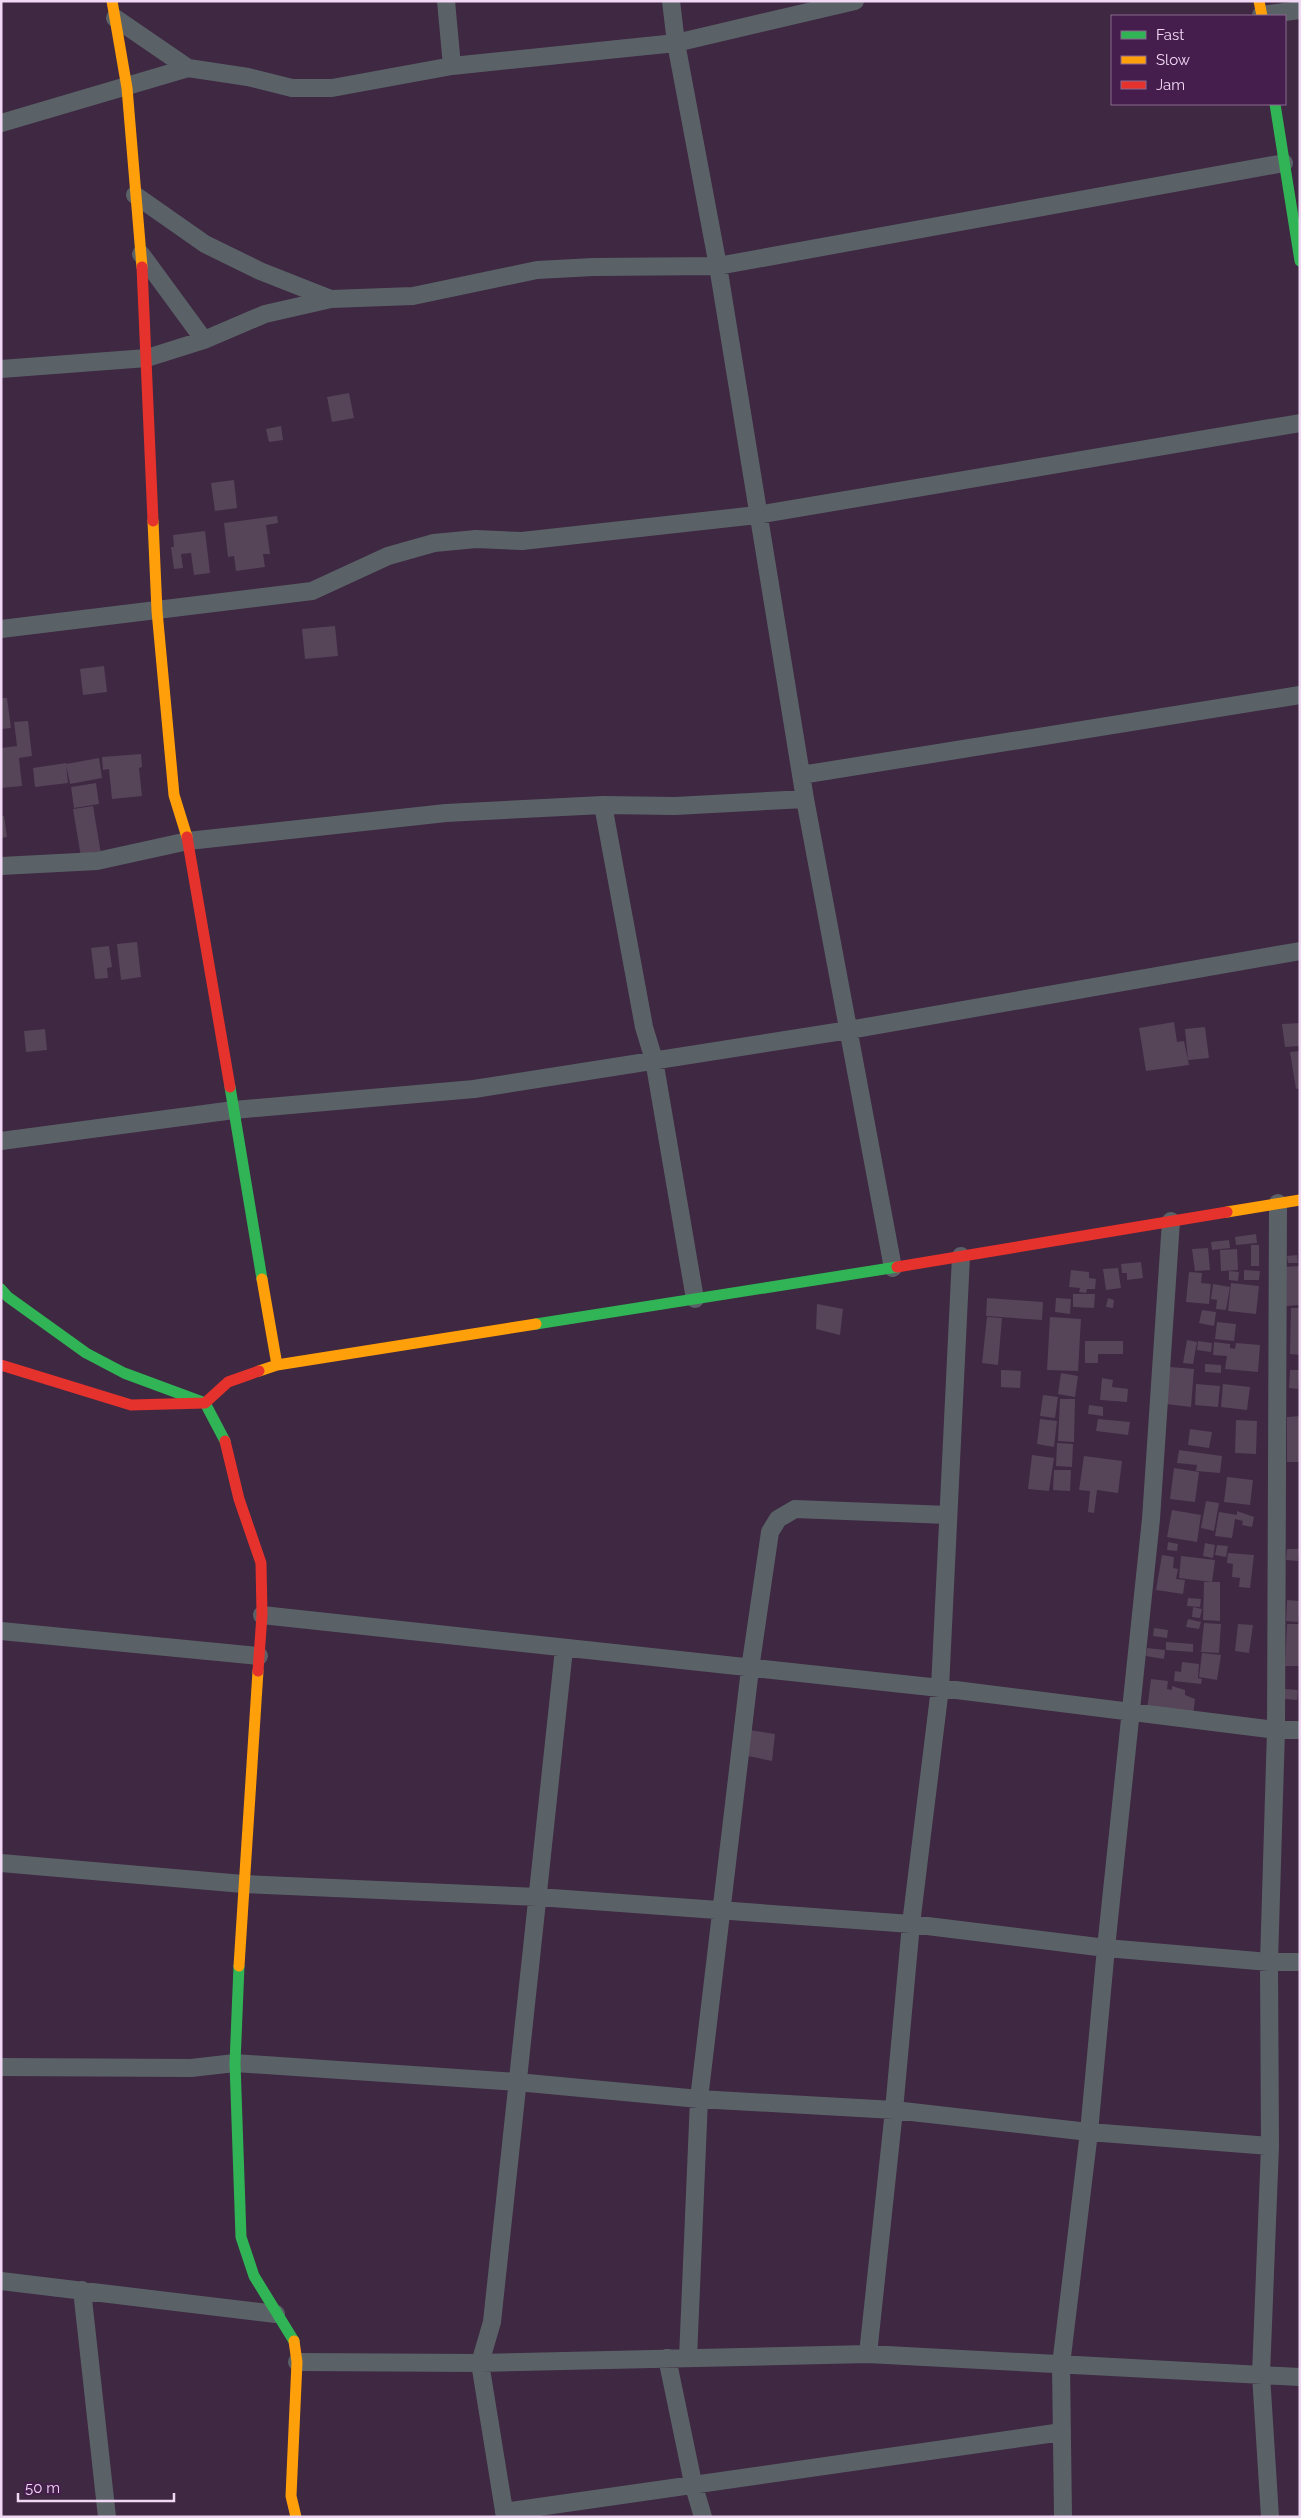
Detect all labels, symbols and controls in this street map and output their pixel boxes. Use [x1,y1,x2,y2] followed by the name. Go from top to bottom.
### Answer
[1111,15,1286,105] legend
[1156,26,1184,44] text: Fast
[1156,51,1190,69] text: Slow
[1156,76,1185,94] text: Jam
[18,2470,174,2502] scale bar
[25,2479,60,2497] text: 50 m

